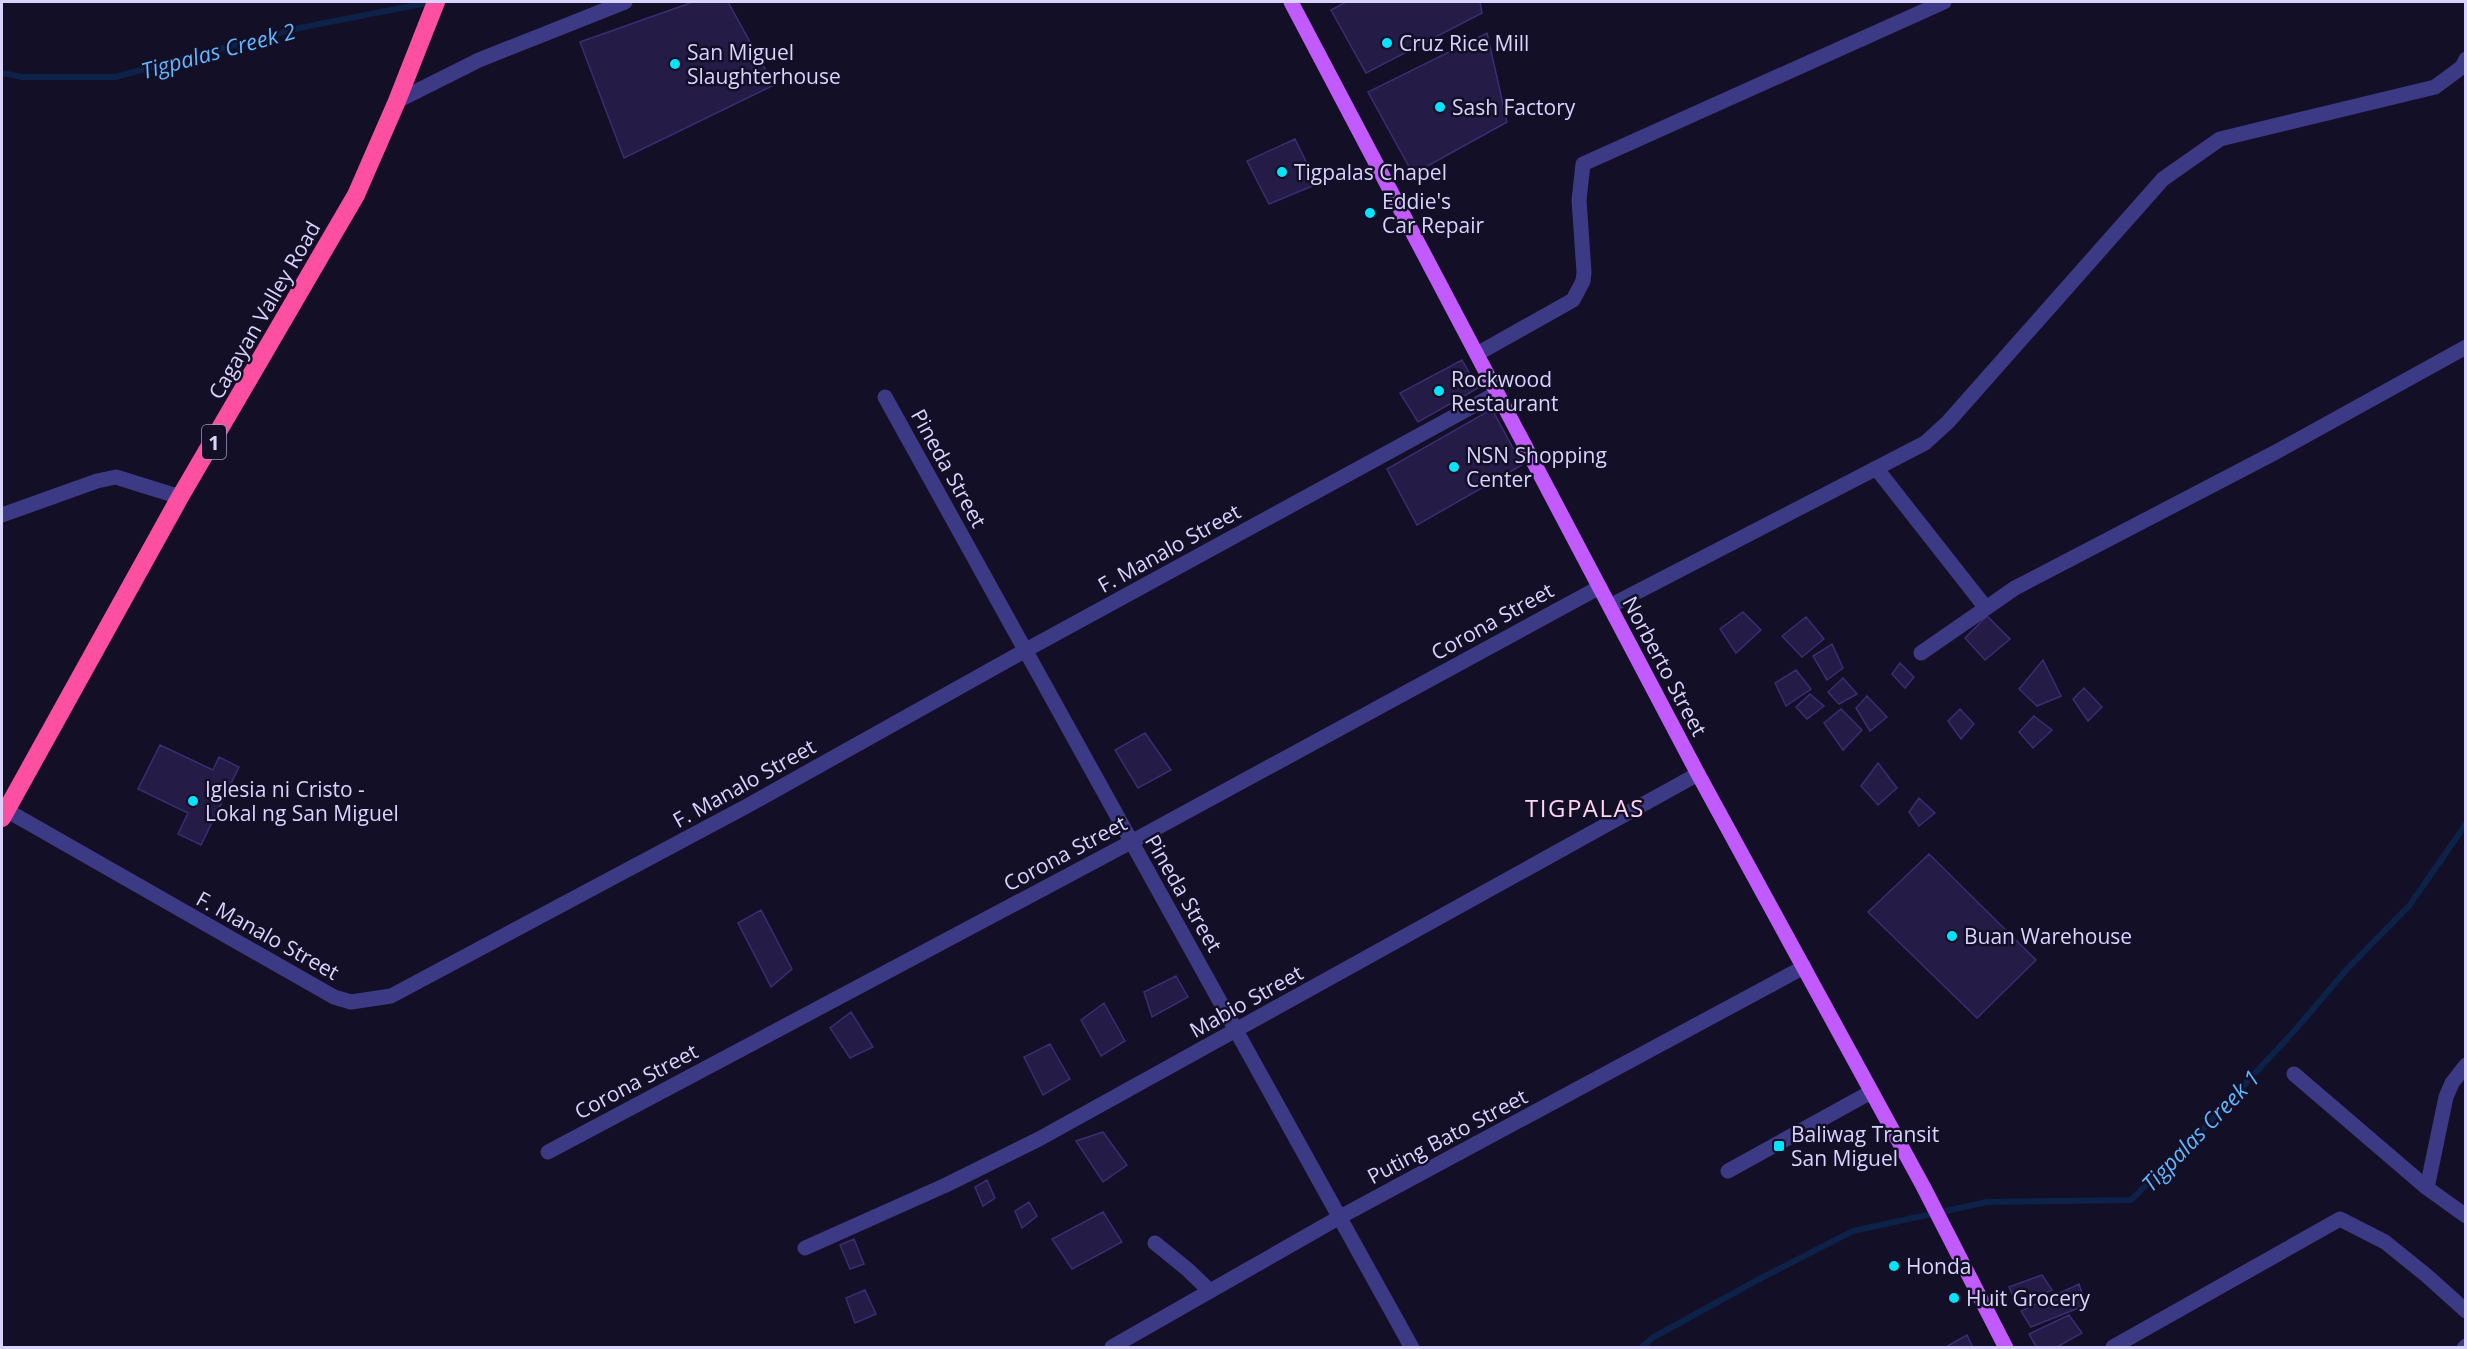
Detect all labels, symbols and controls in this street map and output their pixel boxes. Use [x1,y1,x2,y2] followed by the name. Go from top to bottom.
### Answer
[138,15,298,85] water label: Tigpalas Creek 2
[1399,29,1529,57] place label: Cruz Rice Mill
[1380,36,1394,50] marker: Cruz Rice Mill
[687,38,841,90] place label: San Miguel Slaughterhouse
[668,57,682,71] marker: San Miguel Slaughterhouse
[1452,93,1576,121] place label: Sash Factory
[1433,100,1447,114] marker: Sash Factory
[1294,158,1447,186] place label: Tigpalas Chapel
[1275,165,1289,179] marker: Tigpalas Chapel
[1382,187,1485,239] place label: Eddie's Car Repair
[1363,206,1377,220] marker: Eddie's Car Repair
[202,216,326,404] street label: Cagayan Valley Road
[1451,365,1558,417] place label: Rockwood Restaurant
[1432,384,1446,398] marker: Rockwood Restaurant
[905,404,993,532] street label: Pineda Street
[202,425,226,459] road number: 1
[1466,441,1607,493] place label: NSN Shopping Center
[1447,460,1461,474] marker: NSN Shopping Center
[1093,497,1245,599] street label: F. Manalo Street
[1426,576,1558,666] street label: Corona Street
[1616,591,1714,741] street label: Norberto Street
[668,732,820,834] street label: F. Manalo Street
[205,775,399,827] place label: Iglesia ni Cristo - Lokal ng San Miguel
[1525,791,1645,824] district label: TIGPALAS
[186,794,200,808] marker: Iglesia ni Cristo - Lokal ng San Miguel
[999,809,1131,897] street label: Corona Street
[1139,829,1229,957] street label: Pineda Street
[192,884,344,986] street label: F. Manalo Street
[1964,922,2132,950] place label: Buan Warehouse
[1945,929,1959,943] marker: Buan Warehouse
[1184,958,1308,1044] street label: Mabio Street
[570,1037,702,1125] street label: Corona Street
[2134,1063,2266,1197] water label: Tigpalas Creek 1
[1362,1082,1532,1190] street label: Puting Bato Street
[1791,1120,1939,1172] place label: Baliwag Transit San Miguel
[1772,1139,1786,1153] marker: Baliwag Transit San Miguel
[1906,1252,1972,1280] place label: Honda
[1887,1259,1901,1273] marker: Honda
[1966,1284,2091,1312] place label: Huit Grocery
[1947,1291,1961,1305] marker: Huit Grocery

